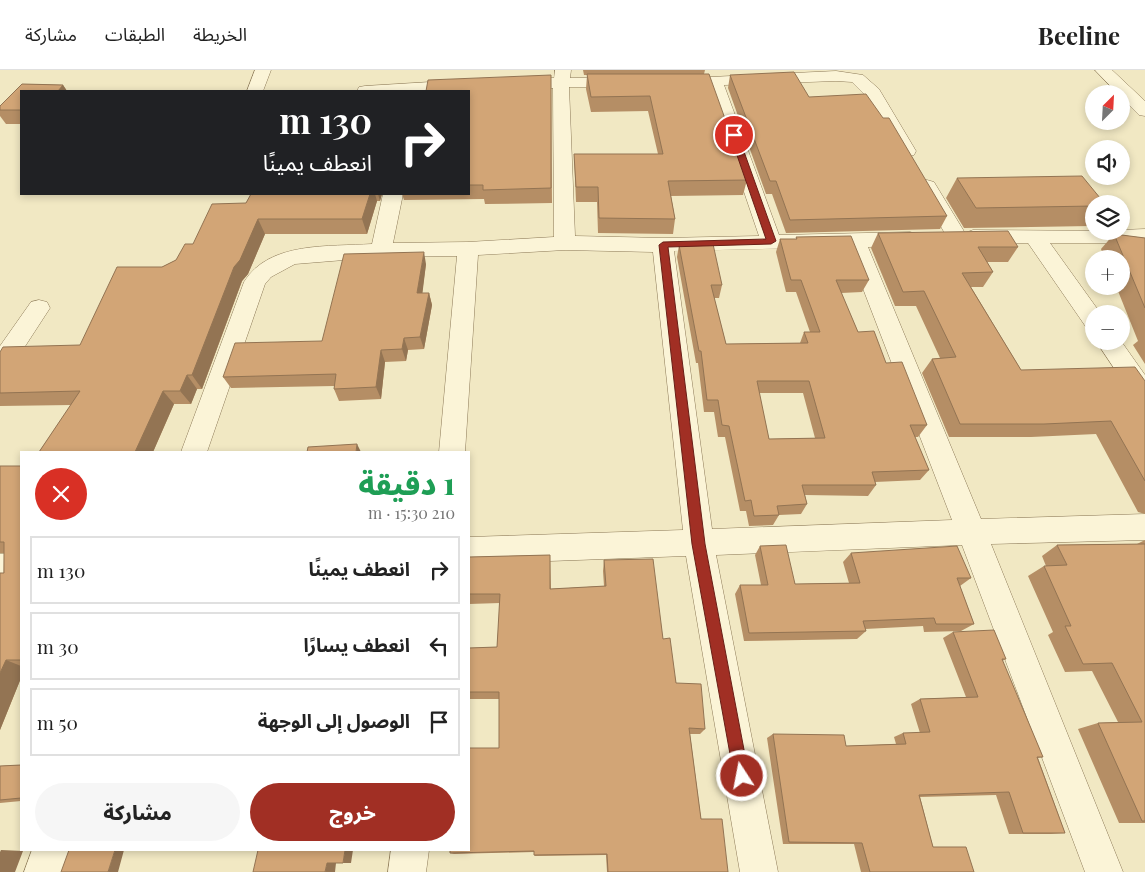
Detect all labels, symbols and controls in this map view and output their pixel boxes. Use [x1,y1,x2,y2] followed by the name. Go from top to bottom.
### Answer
[1038,19,1120,51] text: Beeline
[25,22,77,46] text: مشاركة
[105,22,165,46] text: الطبقات
[193,22,247,46] text: الخريطة
[1085,85,1130,130] north arrow
[1085,85,1130,350] map controls
[279,96,372,143] text: 130 m
[390,110,455,175] icon: right
[713,114,755,156] pin
[720,121,748,149] icon: arrive
[1085,140,1130,185] button: sound
[263,147,372,177] text: انعطف يمينًا
[1085,195,1130,240] button: layers
[1085,250,1130,295] button: +
[1085,305,1130,350] button: −
[358,463,455,503] text: 1 دقيقة
[35,468,87,520] button: close
[368,502,455,523] text: 210 m · 15:30
[308,555,410,581] text: انعطف يمينًا
[425,556,453,584] icon: right
[37,557,85,583] text: 130 m
[304,631,410,657] text: انعطف يسارًا
[425,632,453,660] icon: left
[37,633,79,659] text: 30 m
[258,707,410,733] text: الوصول إلى الوجهة
[425,708,453,736] icon: arrive
[37,709,78,735] text: 50 m
[715,749,767,801] position arrow
[35,783,240,841] button: مشاركة
[250,783,455,841] button: خروج

